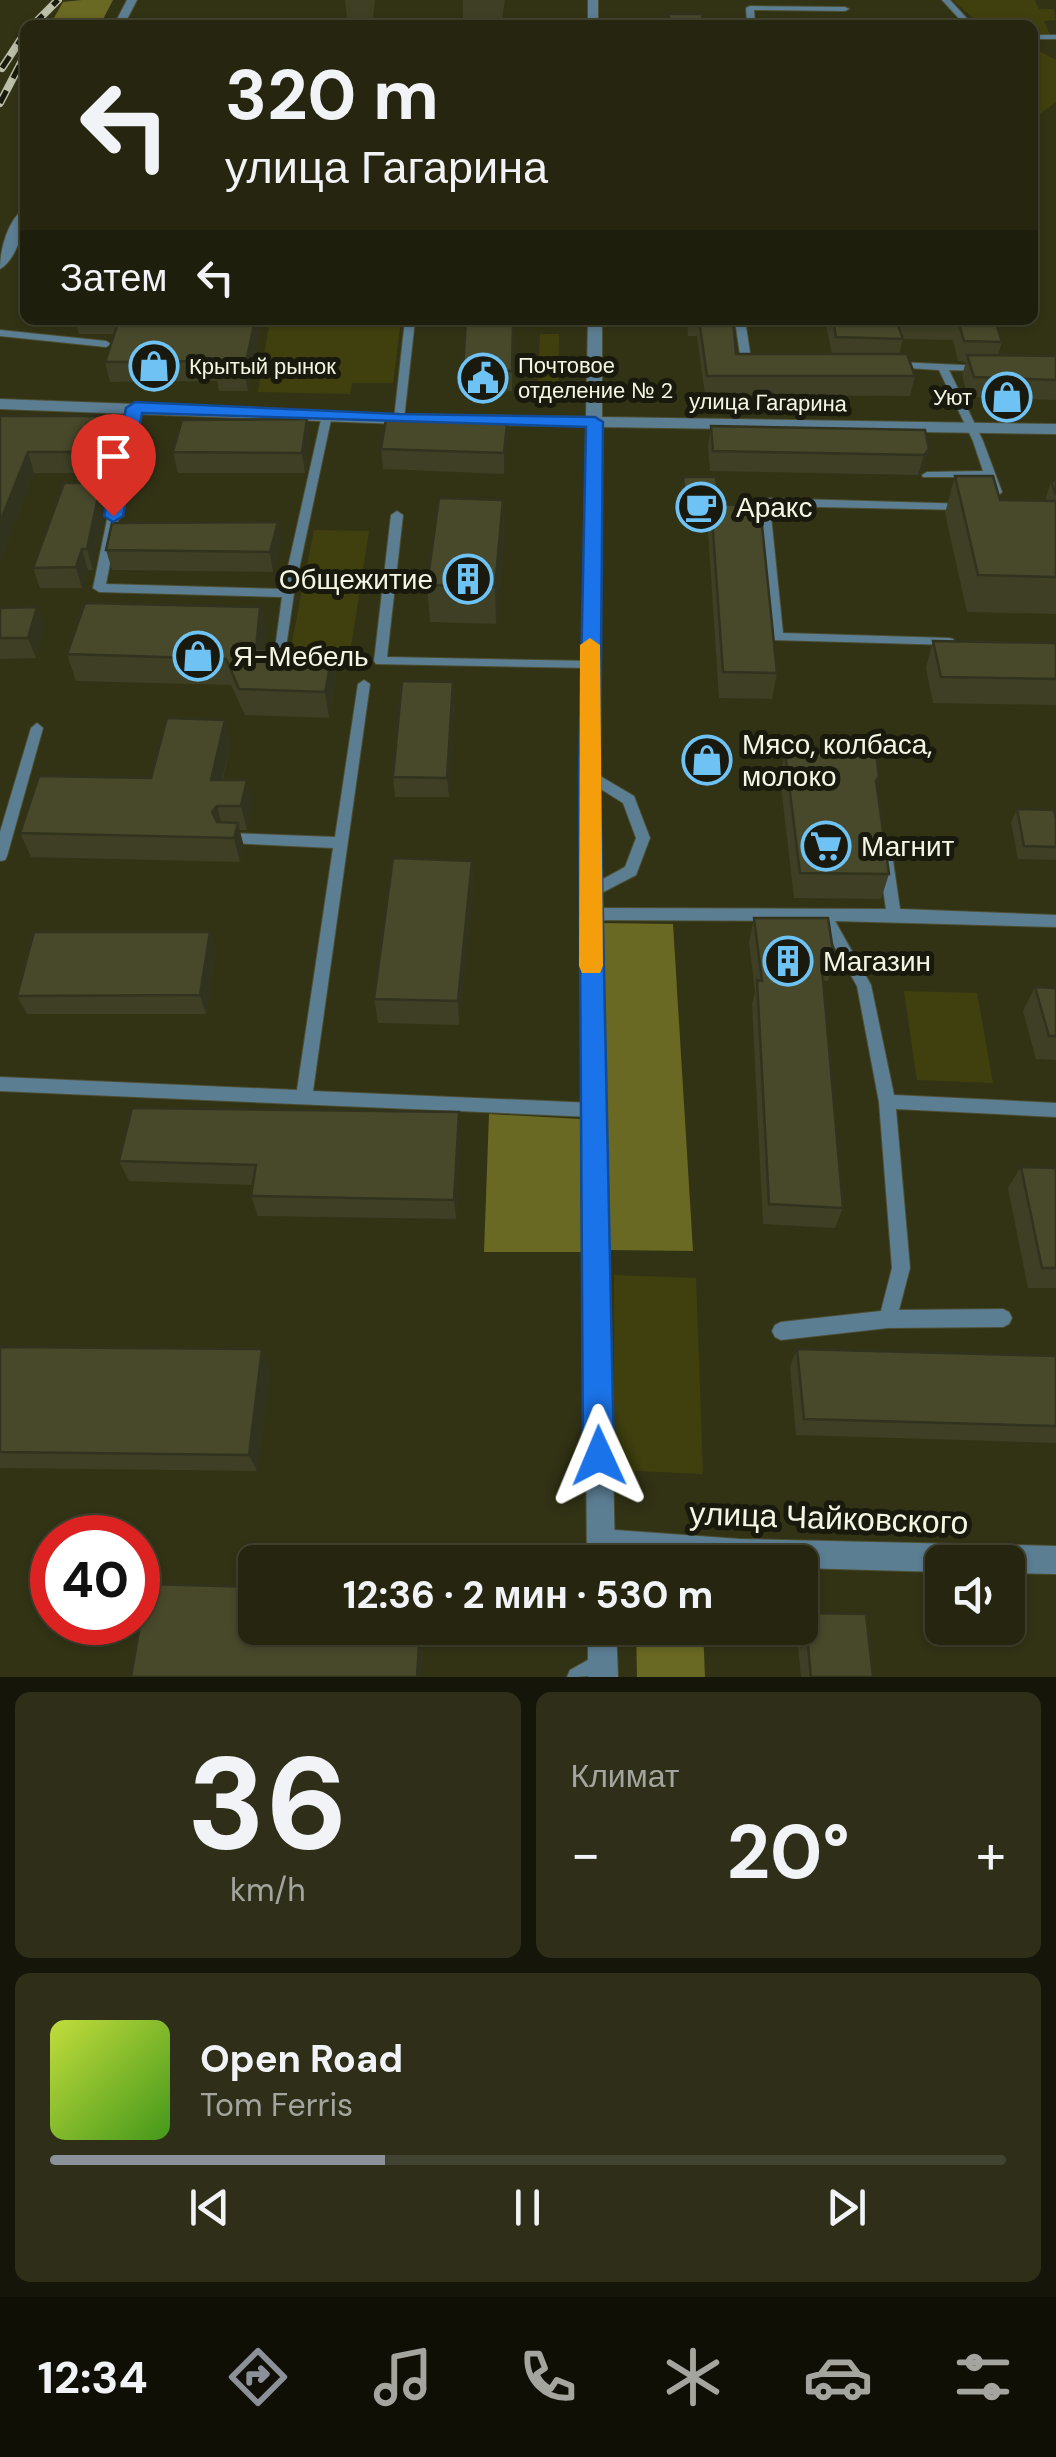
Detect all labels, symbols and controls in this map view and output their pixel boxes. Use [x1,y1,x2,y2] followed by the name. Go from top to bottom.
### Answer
[225,50,439,141] text: 320 m
[60,60,190,190] icon: left
[225,138,548,197] text: улица Гагарина
[188,250,243,305] icon: left
[60,253,168,303] text: Затем
[128,340,180,392] shop icon: Крытый рынок
[518,351,673,405] place label: Почтовое отделение № 2
[189,352,336,381] place label: Крытый рынок
[457,352,509,404] public building icon: Почтовое отделение № 2
[981,371,1033,423] shop icon: Уют
[933,383,972,412] place label: Уют
[689,387,848,418] street label: улица Гагарина
[71,414,156,517] pin
[86,429,141,484] icon: arrive
[675,481,727,533] cafe icon: Аракс
[736,489,812,526] place label: Аракс
[442,553,494,605] building icon: Общежитие
[279,561,433,598] place label: Общежитие
[172,630,224,682] shop icon: Я-Мебель
[233,638,369,675] place label: Я-Мебель
[742,726,932,795] place label: Мясо, колбаса, молоко
[681,734,733,786] shop icon: Мясо, колбаса, молоко
[800,820,852,872] supermarket icon: Магнит
[861,828,955,865] place label: Магнит
[762,935,814,987] building icon: Магазин
[823,943,931,980] place label: Магазин
[547,1404,651,1508] position arrow
[689,1492,969,1544] street label: улица Чайковского
[30,1515,160,1645] speed limit sign: 40
[925,1545,1025,1645] map controls
[925,1545,1025,1645] button: sound
[343,1570,713,1620] text: 12:36 · 2 мин · 530 m
[187,1719,348,1888] text: 36
[571,1755,679,1797] text: Климат
[727,1804,850,1901] text: 20°
[571,1818,601,1890] text: −
[976,1818,1006,1890] text: +
[230,1869,306,1911] text: km/h
[200,2034,403,2084] text: Open Road
[200,2084,353,2126] text: Tom Ferris
[182,2180,237,2235] icon: previous
[500,2180,555,2235] icon: pause
[819,2180,874,2235] icon: next
[223,2342,293,2412] icon: directions
[368,2342,438,2412] icon: music
[513,2342,583,2412] icon: phone
[658,2342,728,2412] icon: climate
[803,2342,873,2412] icon: car
[948,2342,1018,2412] icon: filters
[38,2348,148,2407] text: 12:34

